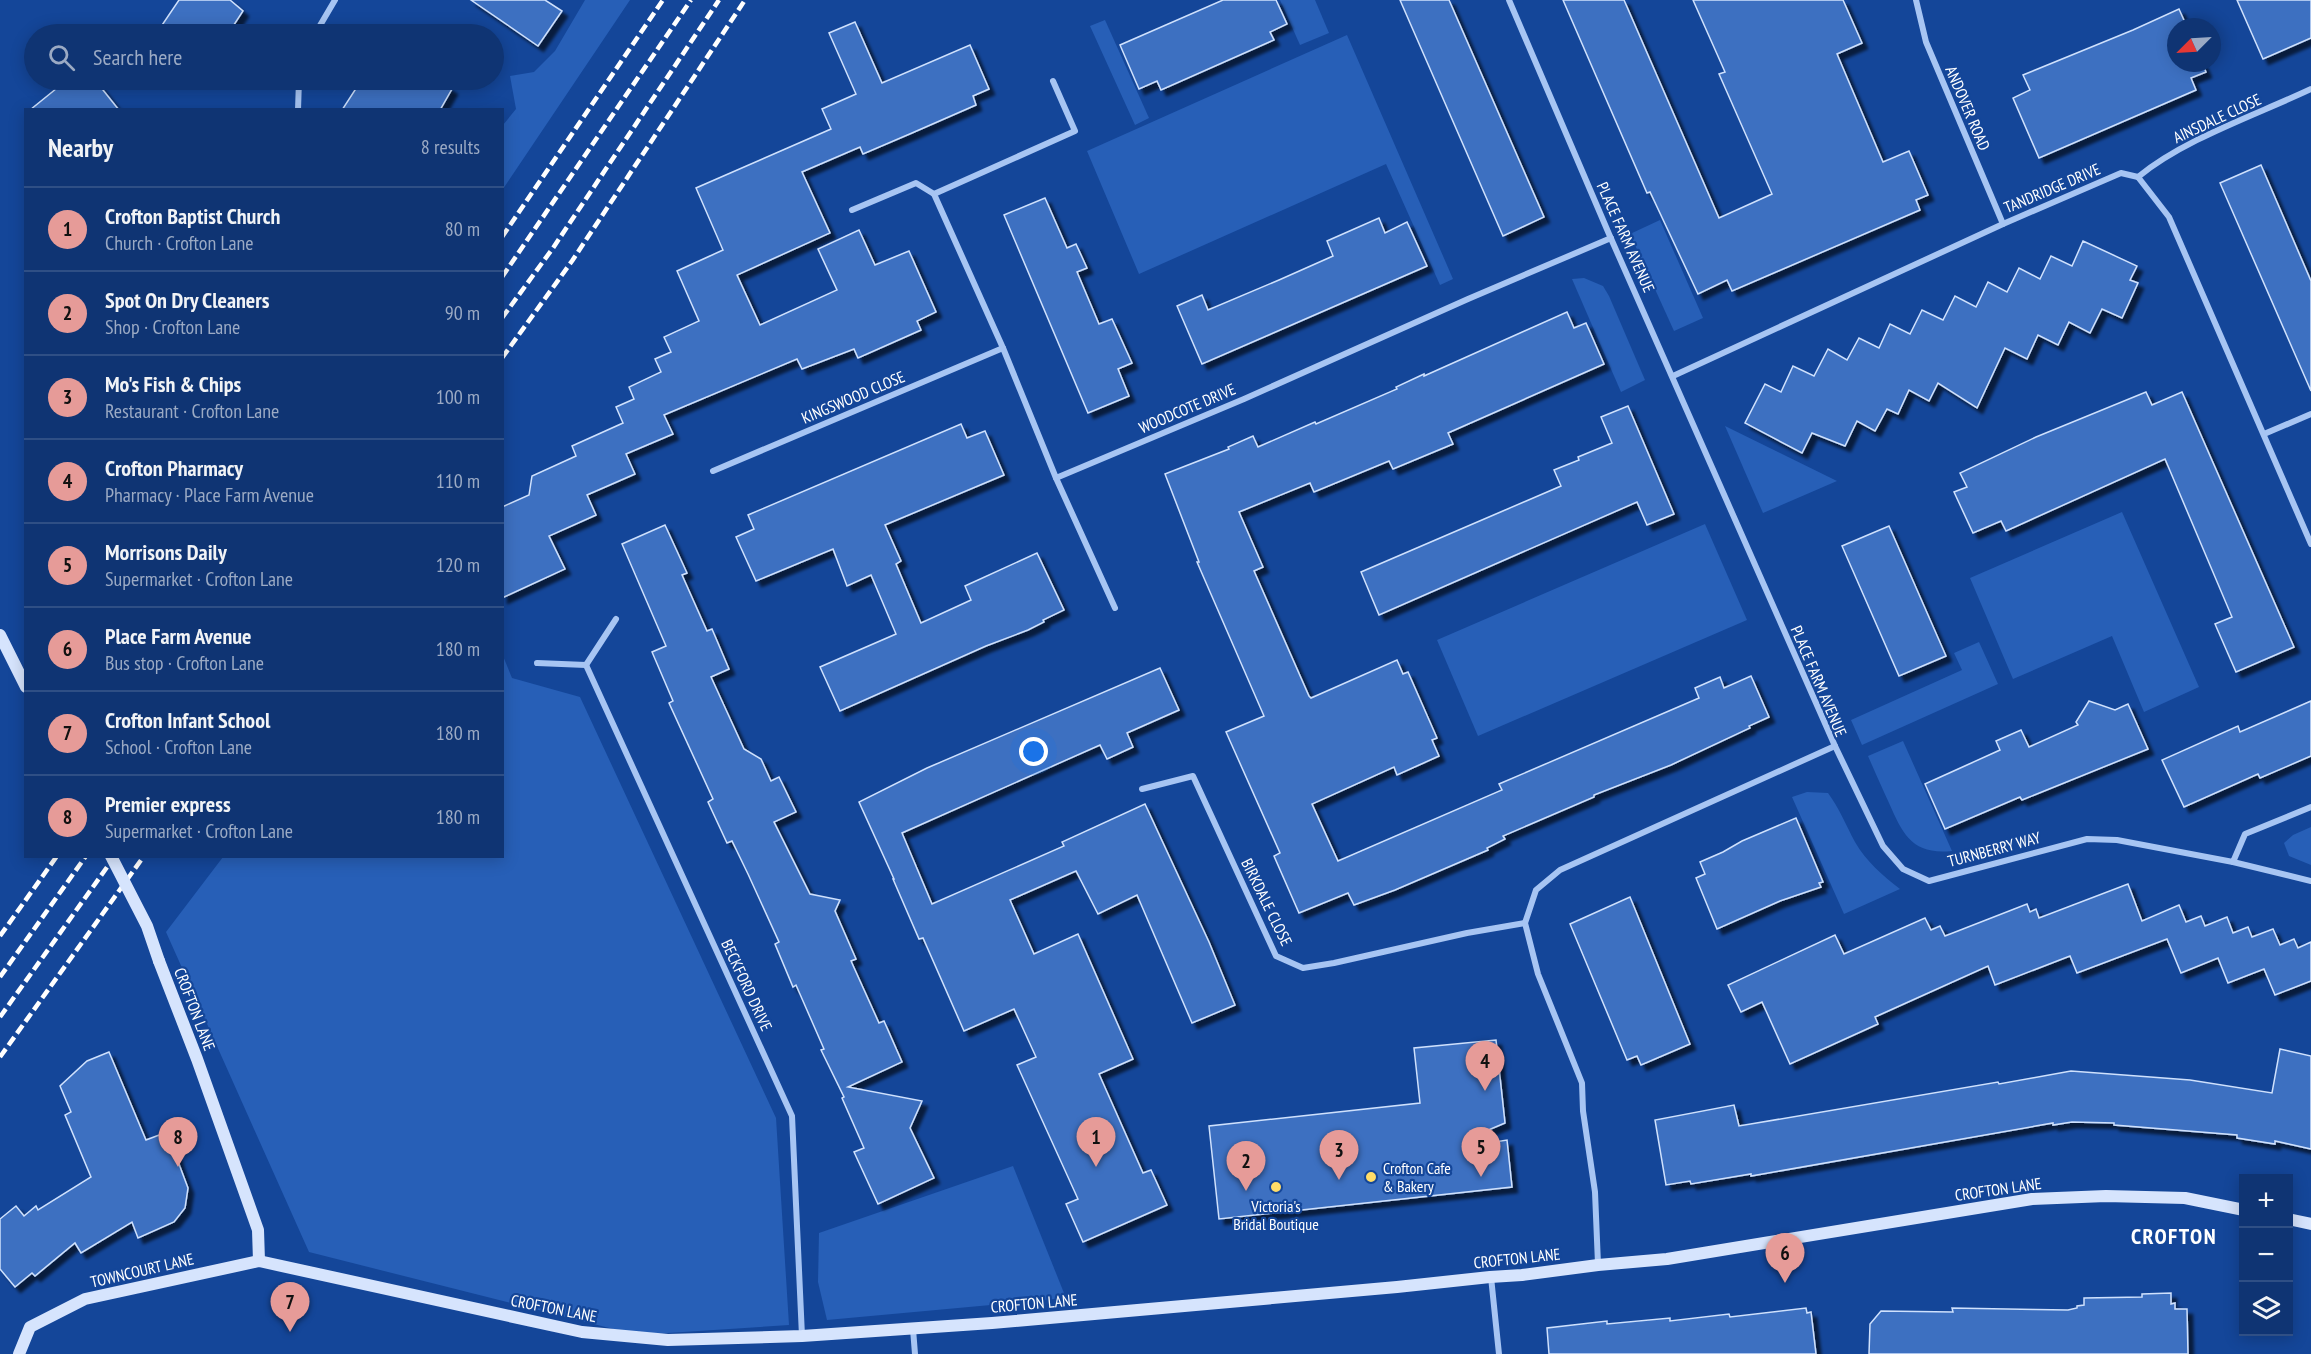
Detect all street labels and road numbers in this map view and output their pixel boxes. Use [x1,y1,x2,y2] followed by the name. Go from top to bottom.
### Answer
[1941,63,1995,153] street label: ANDOVER ROAD
[2170,89,2264,147] street label: AINSDALE CLOSE
[2001,159,2103,217] street label: TANDRIDGE DRIVE
[1593,179,1659,295] street label: PLACE FARM AVENUE
[798,366,908,428] street label: KINGSWOOD CLOSE
[1136,379,1238,437] street label: WOODCOTE DRIVE
[1787,622,1851,740] street label: PLACE FARM AVENUE
[1945,827,2043,871] street label: TURNBERRY WAY
[1237,855,1297,949] street label: BIRKDALE CLOSE
[717,936,777,1034] street label: BECKFORD DRIVE
[170,965,220,1053] street label: CROFTON LANE
[1953,1173,2043,1205] street label: CROFTON LANE
[1473,1243,1561,1272] street label: CROFTON LANE
[88,1248,196,1292] street label: TOWNCOURT LANE
[990,1289,1078,1317] street label: CROFTON LANE
[509,1290,599,1326] street label: CROFTON LANE

